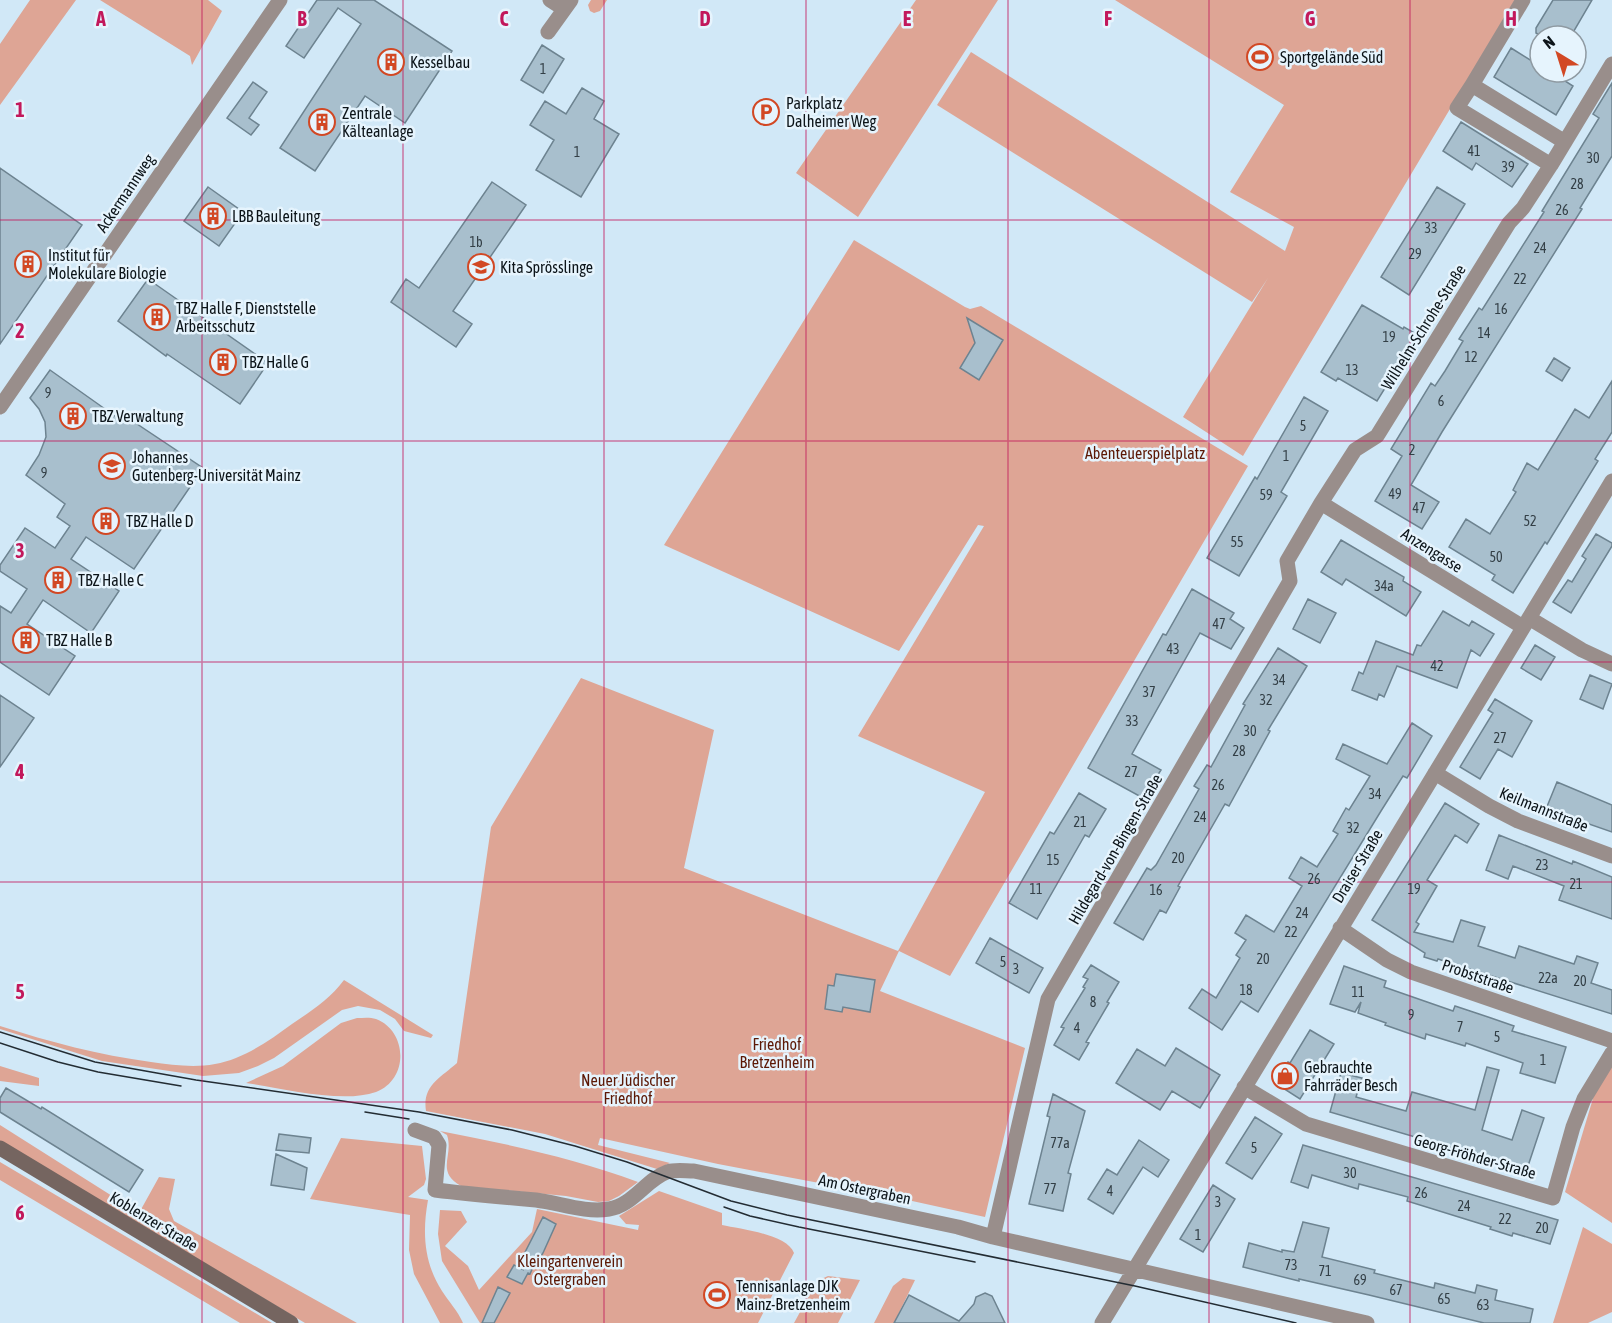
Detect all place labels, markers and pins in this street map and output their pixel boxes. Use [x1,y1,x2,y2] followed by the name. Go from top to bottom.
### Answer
[1245,42,1275,72] sports icon: Sportgelände Süd
[376,47,406,77] building icon: Kesselbau
[1280,48,1383,67] place label: Sportgelände Süd
[410,53,470,71] place label: Kesselbau
[786,94,876,131] place label: Parkplatz Dalheimer Weg
[751,97,781,127] parking icon: Parkplatz Dalheimer Weg
[342,104,414,141] place label: Zentrale Kälteanlage
[307,107,337,137] building icon: Zentrale Kälteanlage
[198,201,228,231] building icon: LBB Bauleitung
[232,207,320,226] place label: LBB Bauleitung
[48,246,166,283] place label: Institut für Molekulare Biologie
[13,249,43,279] building icon: Institut für Molekulare Biologie
[466,252,496,282] school or university icon: Kita Sprösslinge
[500,258,593,277] place label: Kita Sprösslinge
[176,299,316,335] place label: TBZ Halle F, Dienststelle Arbeitsschutz
[142,302,172,332] building icon: TBZ Halle F, Dienststelle Arbeitsschutz
[208,347,238,377] building icon: TBZ Halle G
[242,353,309,371] place label: TBZ Halle G
[58,401,88,431] building icon: TBZ Verwaltung
[92,407,184,426] place label: TBZ Verwaltung
[132,448,301,485] place label: Johannes Gutenberg-Universität Mainz
[97,451,127,481] school or university icon: Johannes Gutenberg-Universität Mainz
[91,506,121,536] building icon: TBZ Halle D
[126,512,194,530] place label: TBZ Halle D
[43,565,73,595] building icon: TBZ Halle C
[78,571,144,589] place label: TBZ Halle C
[11,625,41,655] building icon: TBZ Halle B
[46,631,113,649] place label: TBZ Halle B
[1304,1058,1398,1094] place label: Gebrauchte Fahrräder Besch
[1270,1061,1300,1091] shop icon: Gebrauchte Fahrräder Besch
[736,1277,850,1313] place label: Tennisanlage DJK Mainz-Bretzenheim
[702,1280,732,1310] sports icon: Tennisanlage DJK Mainz-Bretzenheim

